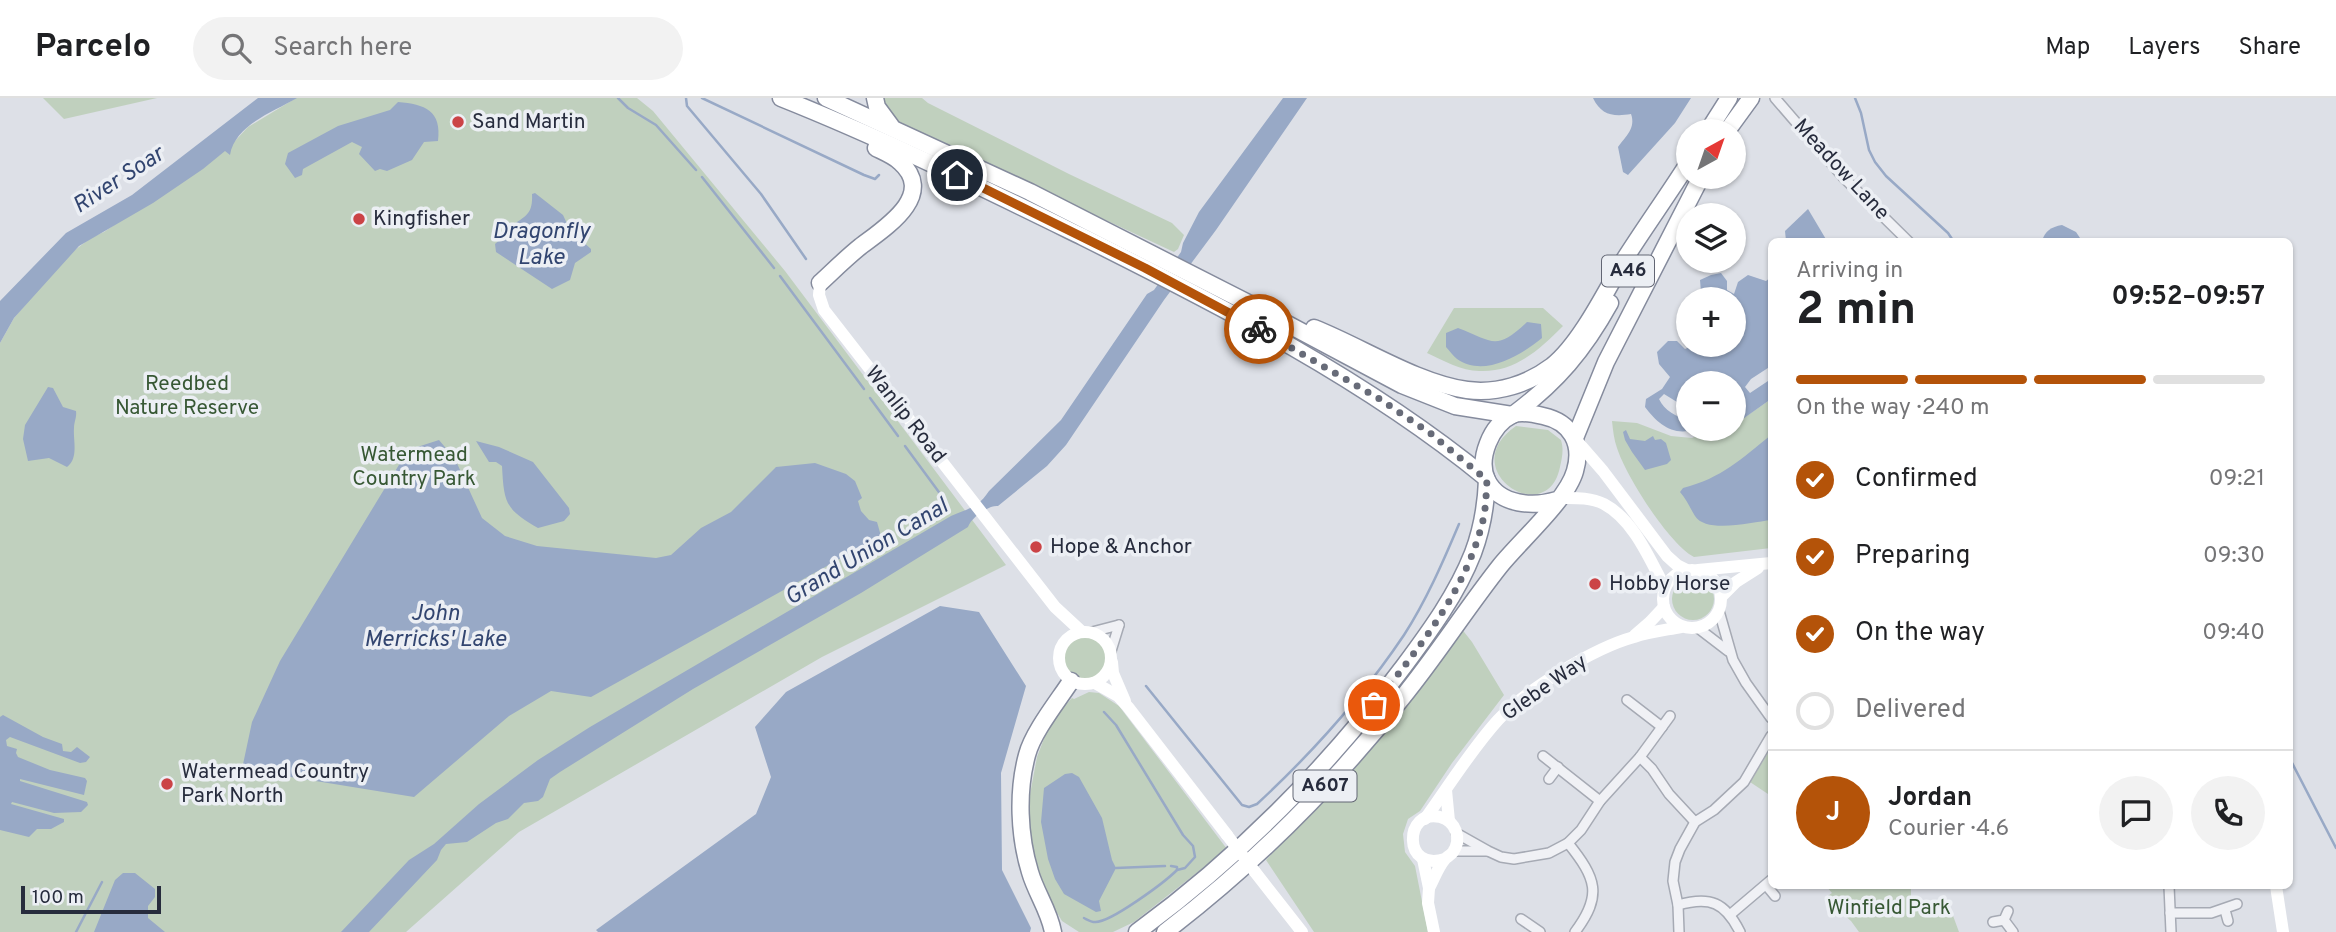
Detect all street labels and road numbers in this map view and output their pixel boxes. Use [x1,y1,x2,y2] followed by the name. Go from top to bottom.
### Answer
[1787,114,1895,226] street label: Meadow Lane
[1602,256,1654,286] road number: A46
[858,361,952,469] street label: Wanlip Road
[1497,649,1593,727] street label: Glebe Way
[1294,771,1356,802] road number: A607

